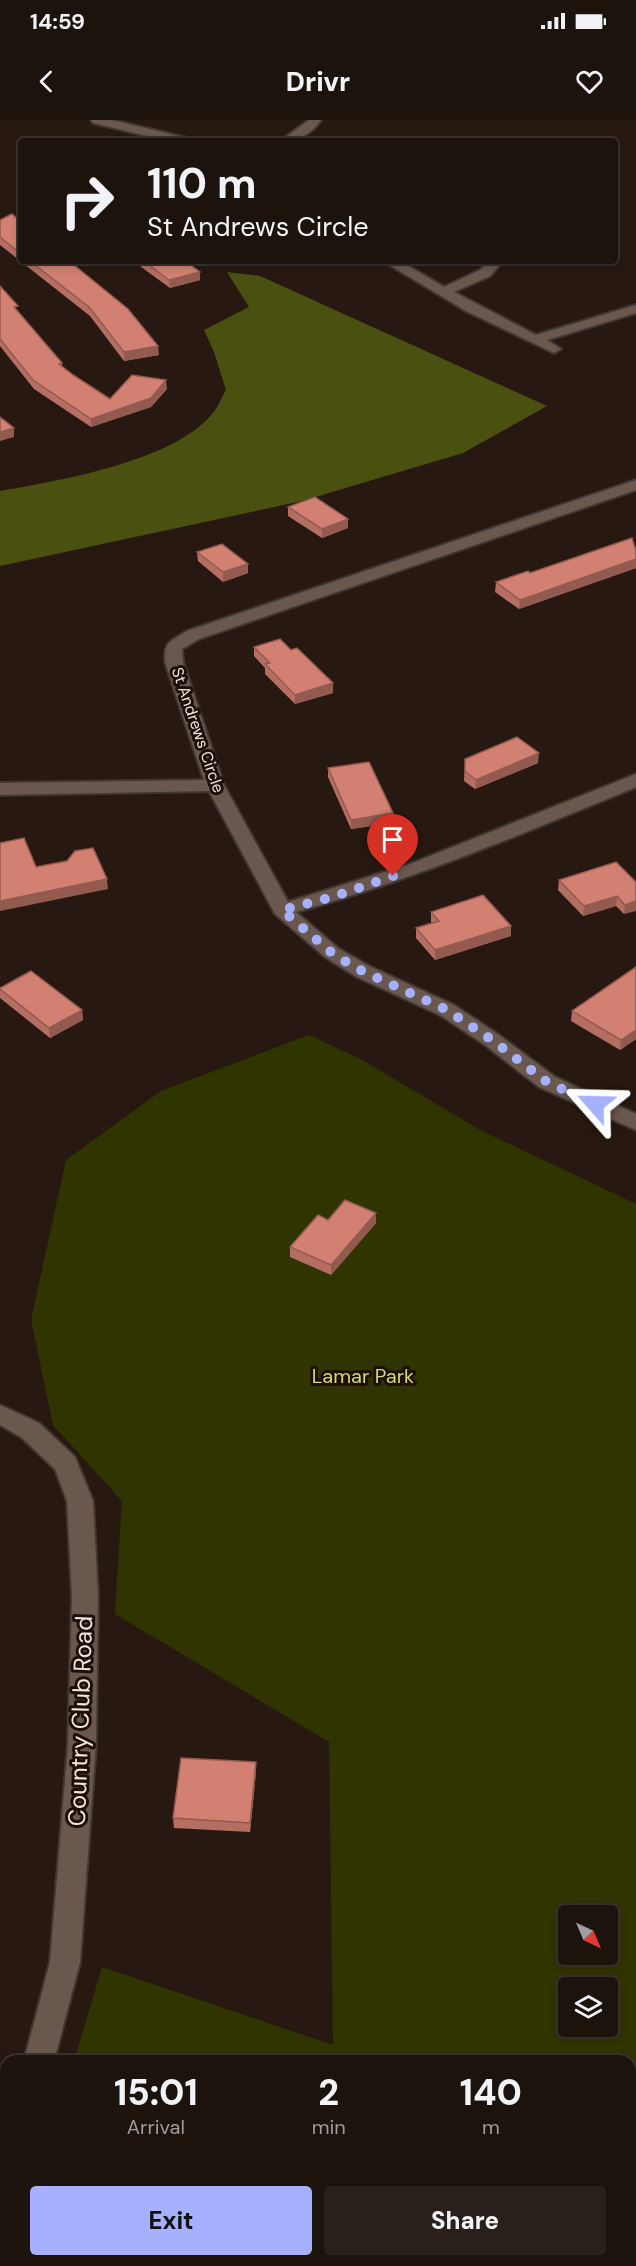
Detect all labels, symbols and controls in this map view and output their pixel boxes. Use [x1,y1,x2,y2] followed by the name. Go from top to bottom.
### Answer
[30,7,85,36] text: 14:59
[286,64,350,99] text: Drivr
[30,65,63,98] icon: back
[573,65,606,98] icon: heart
[147,156,257,211] text: 110 m
[48,162,126,240] icon: right
[147,209,369,244] text: St Andrews Circle
[167,665,229,795] street label: St Andrews Circle
[367,814,418,876] pin
[376,823,409,856] icon: arrive
[563,1072,627,1136] position arrow
[312,1363,414,1389] park label: Lamar Park
[61,1615,99,1827] street label: Country Club Road
[558,1905,618,1965] north arrow
[558,1905,618,2037] map controls
[558,1977,618,2037] button: layers
[114,2069,198,2116] text: 15:01
[318,2069,339,2116] text: 2
[460,2069,522,2116] text: 140
[127,2114,185,2140] text: Arrival
[312,2114,346,2140] text: min
[482,2114,500,2140] text: m
[30,2186,312,2255] button: Exit
[324,2186,606,2255] button: Share

